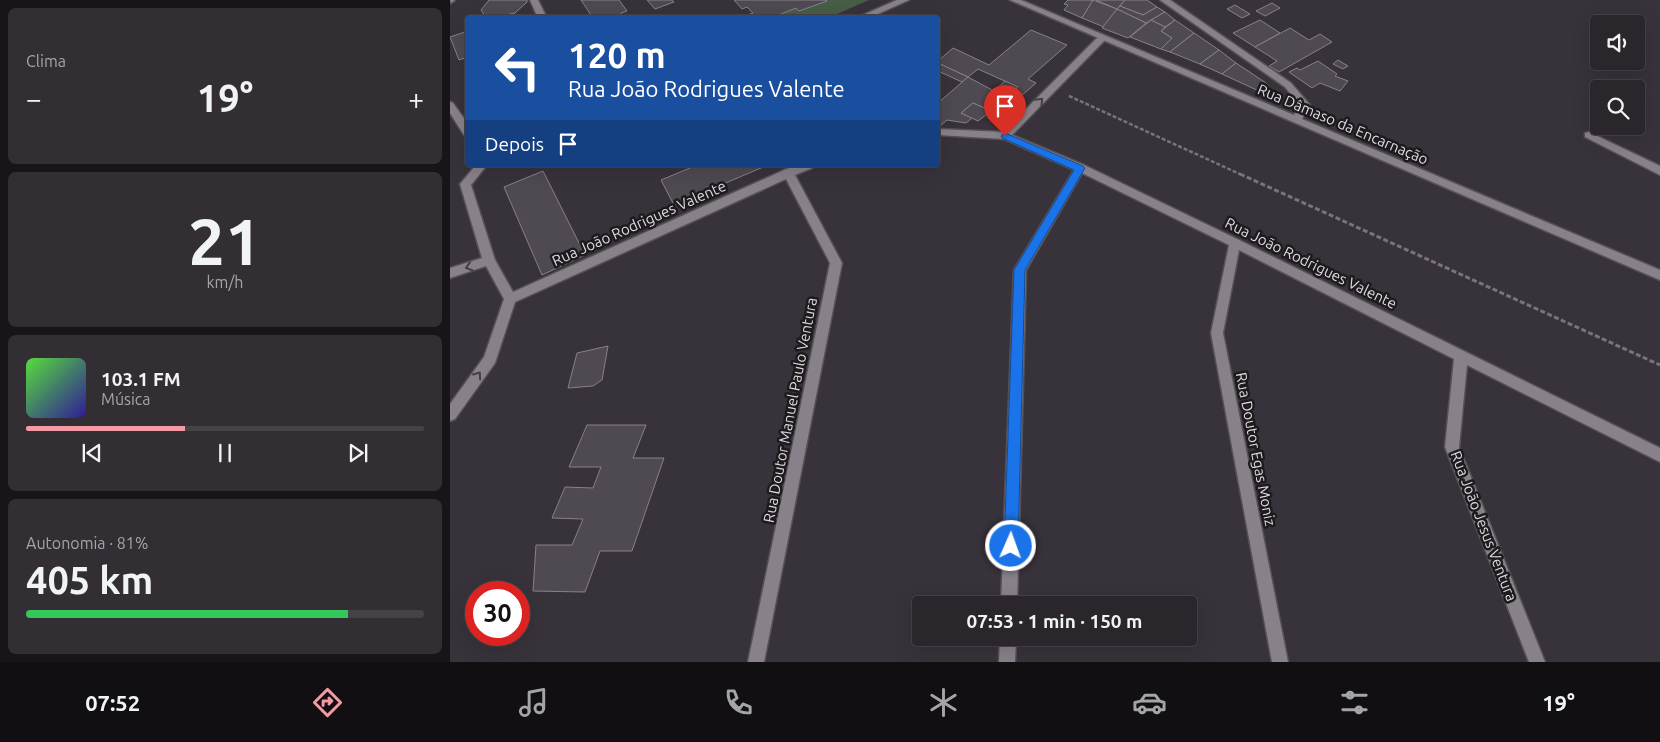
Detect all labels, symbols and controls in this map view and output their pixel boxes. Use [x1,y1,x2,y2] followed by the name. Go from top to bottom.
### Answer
[1590,15,1645,135] map controls
[1590,15,1645,70] button: sound
[485,35,550,100] icon: left
[568,35,666,75] text: 120 m
[26,52,66,70] text: Clima
[568,76,845,101] text: Rua João Rodrigues Valente
[197,77,253,119] text: 19°
[1255,80,1431,168] street label: Rua Dâmaso da Encarnação
[1590,80,1645,135] button: search
[26,83,42,114] text: −
[408,83,424,114] text: +
[984,85,1026,136] pin
[991,92,1019,120] icon: arrive
[1034,98,1043,107] one-way arrow
[554,130,582,158] icon: arrive
[485,133,544,155] text: Depois
[549,177,729,269] street label: Rua João Rodrigues Valente
[188,204,262,277] text: 21
[1222,214,1400,312] street label: Rua João Rodrigues Valente
[466,261,474,271] one-way arrow
[207,273,243,291] text: km/h
[760,296,820,524] street label: Rua Doutor Manuel Paulo Ventura
[101,368,181,390] text: 103.1 FM
[472,371,481,381] one-way arrow
[1233,371,1279,527] street label: Rua Doutor Egas Moniz
[101,390,151,408] text: Música
[78,439,106,467] icon: previous
[211,439,239,467] icon: pause
[344,439,372,467] icon: next
[1447,449,1521,603] street label: Rua João Jesus Ventura
[984,519,1036,571] position arrow
[26,534,148,552] text: Autonomia · 81%
[26,559,153,601] text: 405 km
[465,581,530,646] speed limit sign: 30
[967,610,1142,632] text: 07:53 · 1 min · 150 m
[310,685,345,720] icon: directions
[516,685,551,720] icon: music
[721,685,756,720] icon: phone
[926,685,961,720] icon: climate
[1132,685,1167,720] icon: car
[1337,685,1372,720] icon: filters
[85,690,140,715] text: 07:52
[1542,690,1575,715] text: 19°

